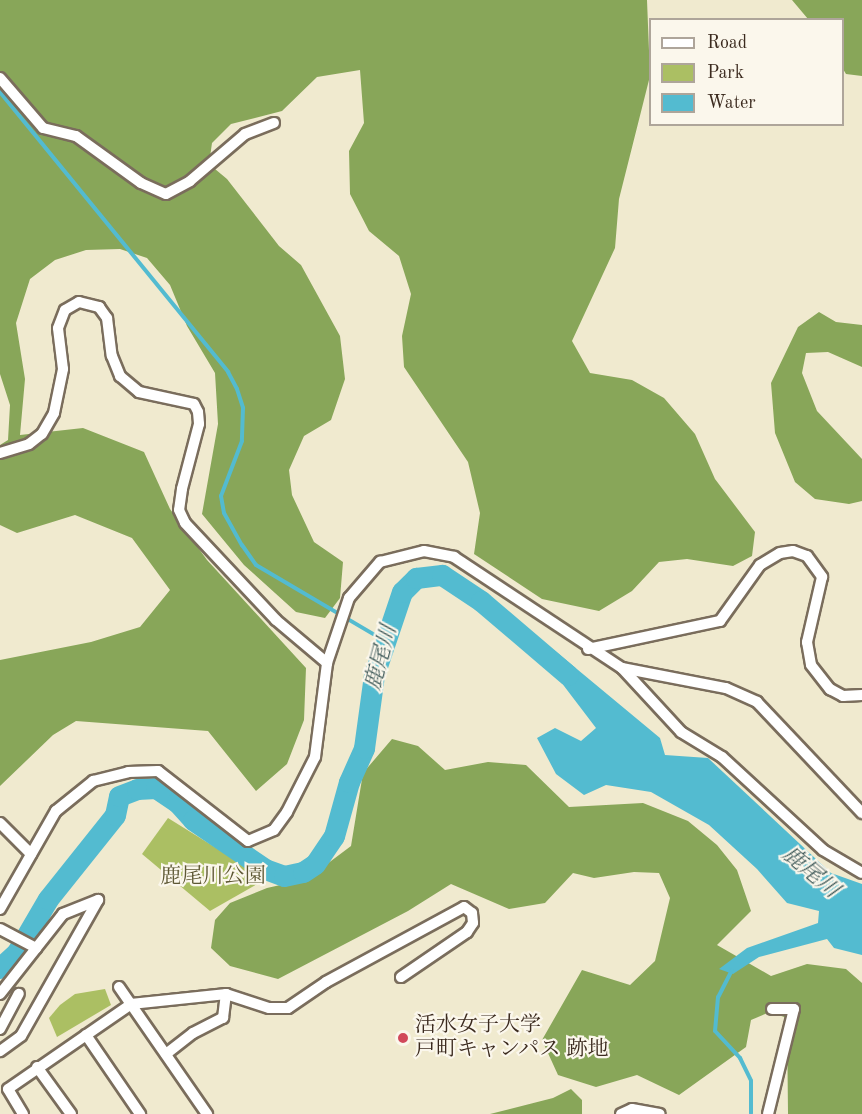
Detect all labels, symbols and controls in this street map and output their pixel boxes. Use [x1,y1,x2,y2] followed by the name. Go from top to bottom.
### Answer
[649,18,844,126] legend
[707,34,747,52] text: Road
[707,64,744,82] text: Park
[707,94,756,112] text: Water
[361,623,403,693] water label: 鹿尾川
[776,842,844,904] water label: 鹿尾川
[161,864,265,890] park label: 鹿尾川公園
[415,1013,610,1063] place label: 活水女子大学 戸町キャンパス 跡地
[396,1031,410,1045] marker: 活水女子大学 戸町キャンパス 跡地

